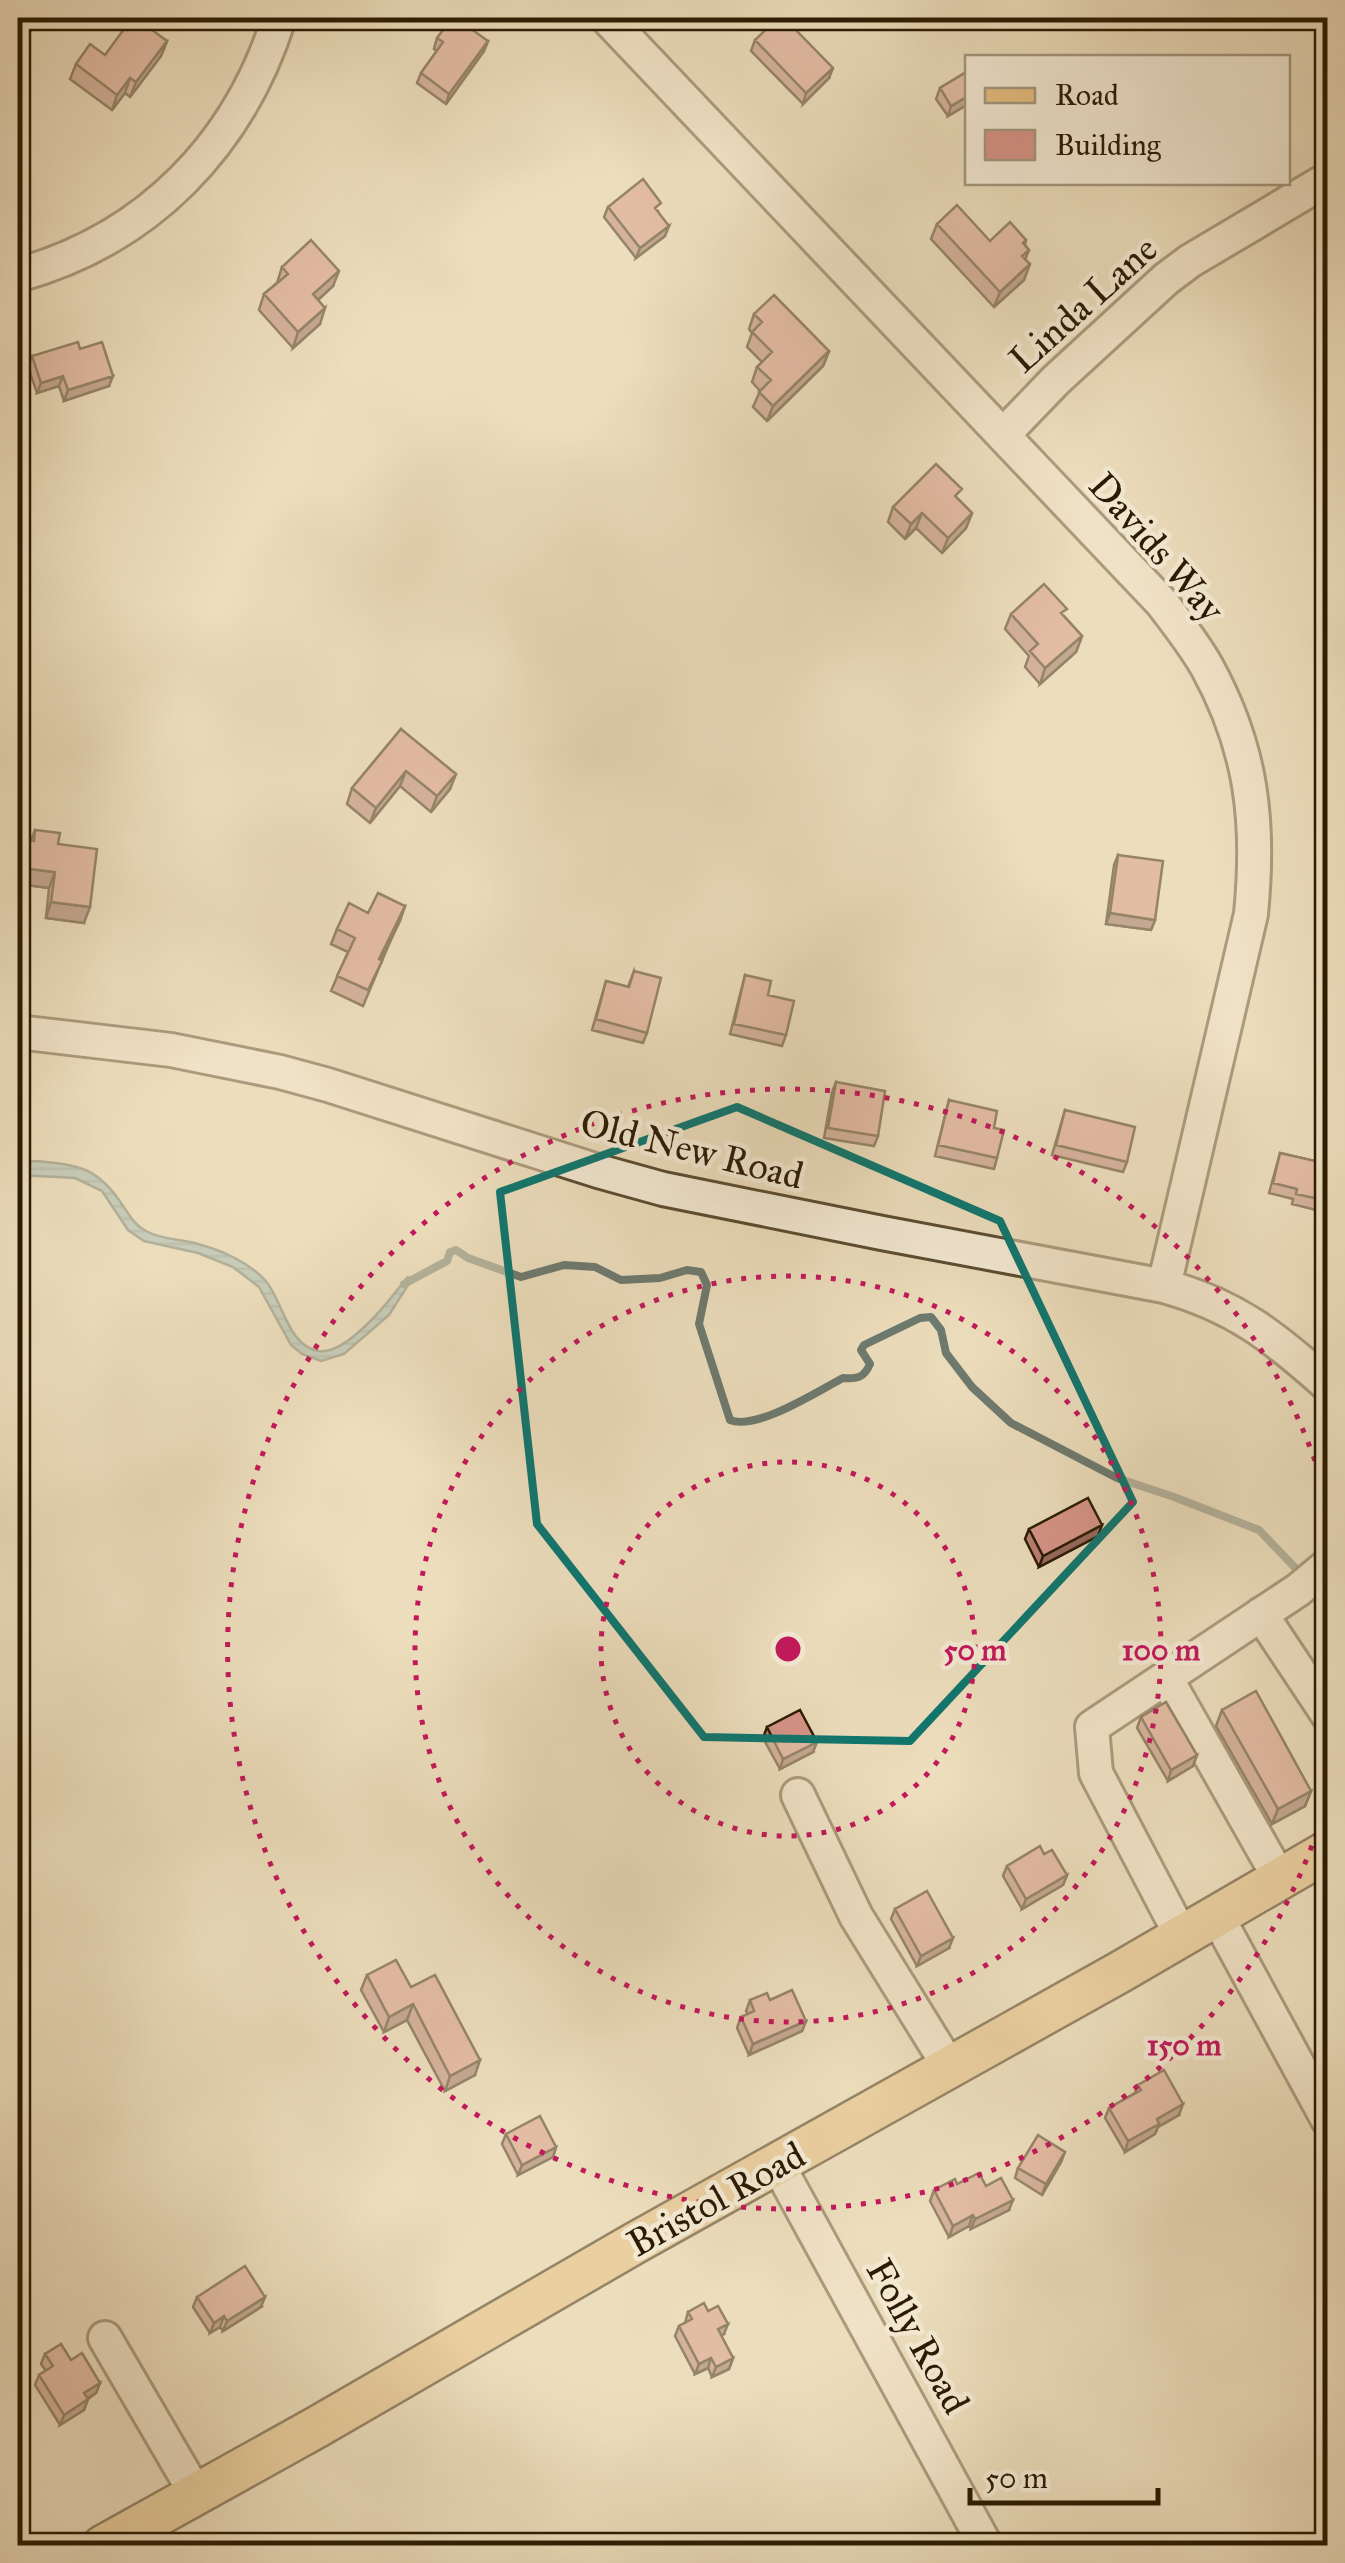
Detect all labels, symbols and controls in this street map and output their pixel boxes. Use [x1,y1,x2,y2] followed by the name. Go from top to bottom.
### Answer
[965,55,1290,185] legend
[1055,77,1119,113] text: Road
[1055,127,1162,163] text: Building
[1000,226,1166,382] street label: Linda Lane
[1080,463,1235,632] street label: Davids Way
[576,1099,808,1199] street label: Old New Road
[770,1631,806,1667] centre of rings
[943,1632,1007,1668] text: 50 m
[1122,1632,1201,1668] text: 100 m
[1147,2027,1222,2063] text: 150 m
[619,2131,813,2267] street label: Bristol Road
[857,2250,979,2422] street label: Folly Road
[970,2443,1158,2505] scale bar
[985,2460,1048,2496] text: 50 m

